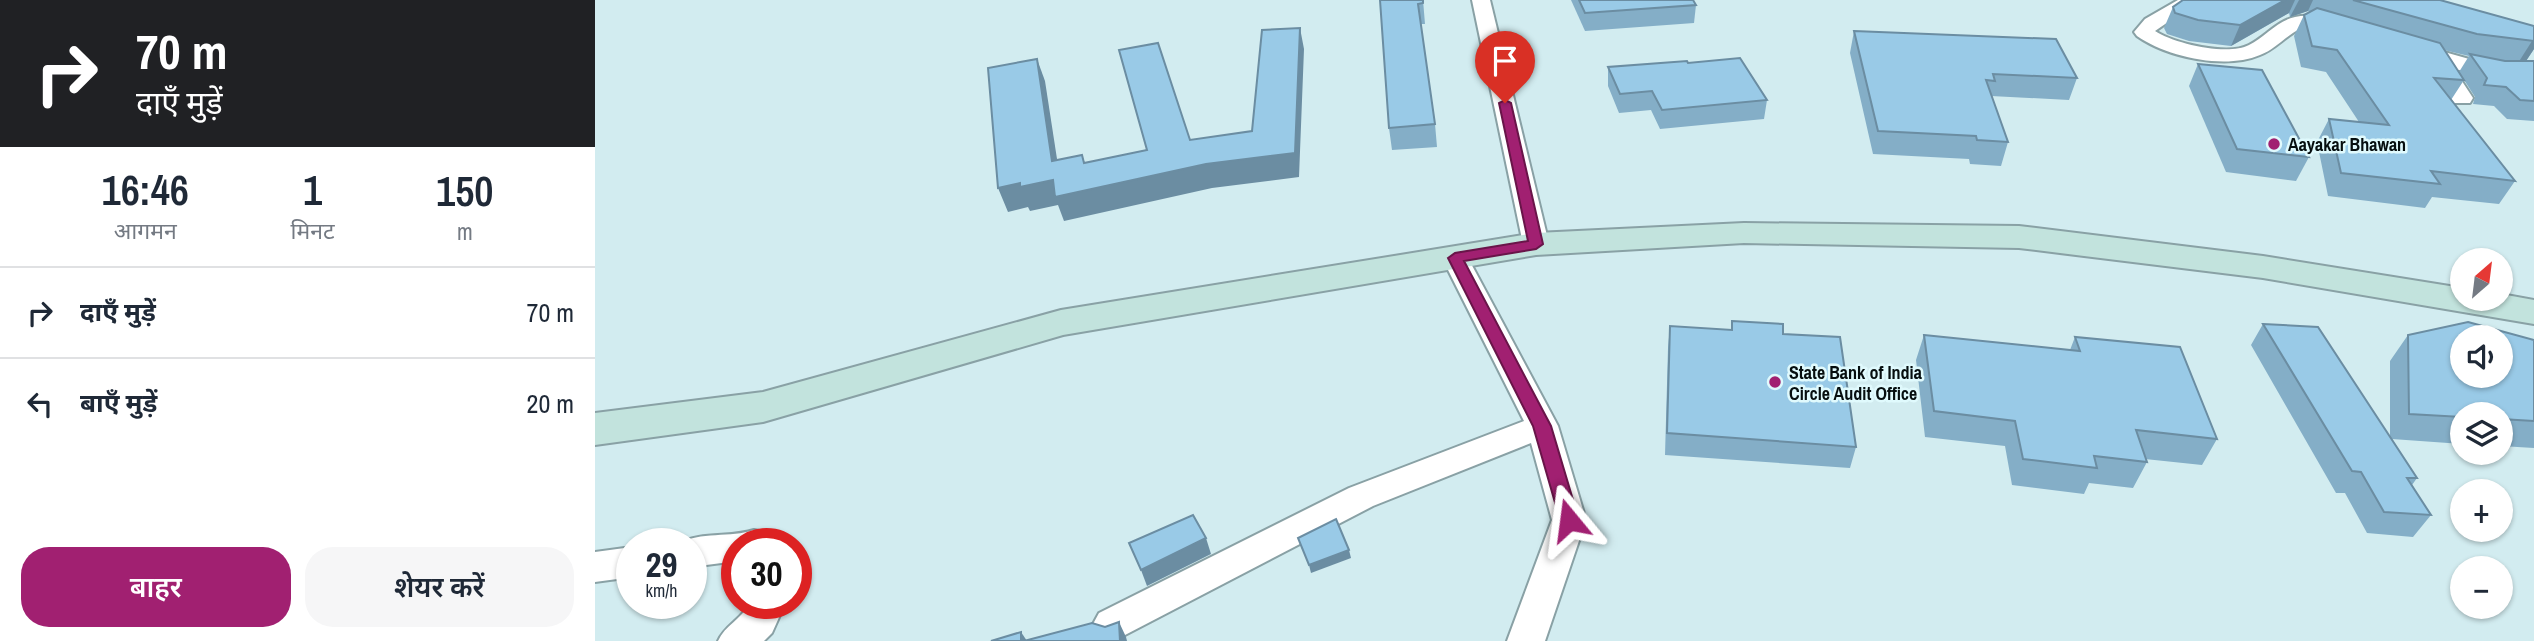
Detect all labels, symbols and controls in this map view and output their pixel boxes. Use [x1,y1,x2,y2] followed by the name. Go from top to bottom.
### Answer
[136,18,228,84] text: 70 m
[21,28,112,119] icon: right
[1475,31,1535,103] pin
[1486,42,1524,80] icon: arrive
[136,81,223,124] text: दाएँ मुड़ें
[2288,132,2406,157] place label: Aayakar Bhawan
[2266,136,2282,152] marker: Aayakar Bhawan
[102,162,189,218] text: 16:46
[303,162,322,218] text: 1
[436,163,494,219] text: 150
[114,215,177,246] text: आगमन
[290,215,335,246] text: मिनट
[457,216,473,247] text: m
[2450,248,2513,312] north arrow
[2450,248,2513,619] map controls
[21,294,59,332] icon: right
[80,294,156,329] text: दाएँ मुड़ें
[527,295,574,330] text: 70 m
[2450,325,2513,388] button: sound
[1789,360,1923,406] place label: State Bank of India Circle Audit Office
[1767,374,1783,390] marker: State Bank of India Circle Audit Office
[21,385,59,423] icon: left
[80,385,157,420] text: बाएँ मुड़ें
[527,386,574,421] text: 20 m
[2450,402,2513,465] button: layers
[2450,479,2513,542] button: +
[1532,483,1606,557] position arrow
[721,528,812,619] speed limit sign: 30
[646,541,677,588] text: 29
[21,547,291,627] button: बाहर
[305,547,574,627] button: शेयर करें
[2450,556,2513,619] button: −
[646,578,678,603] text: km/h

